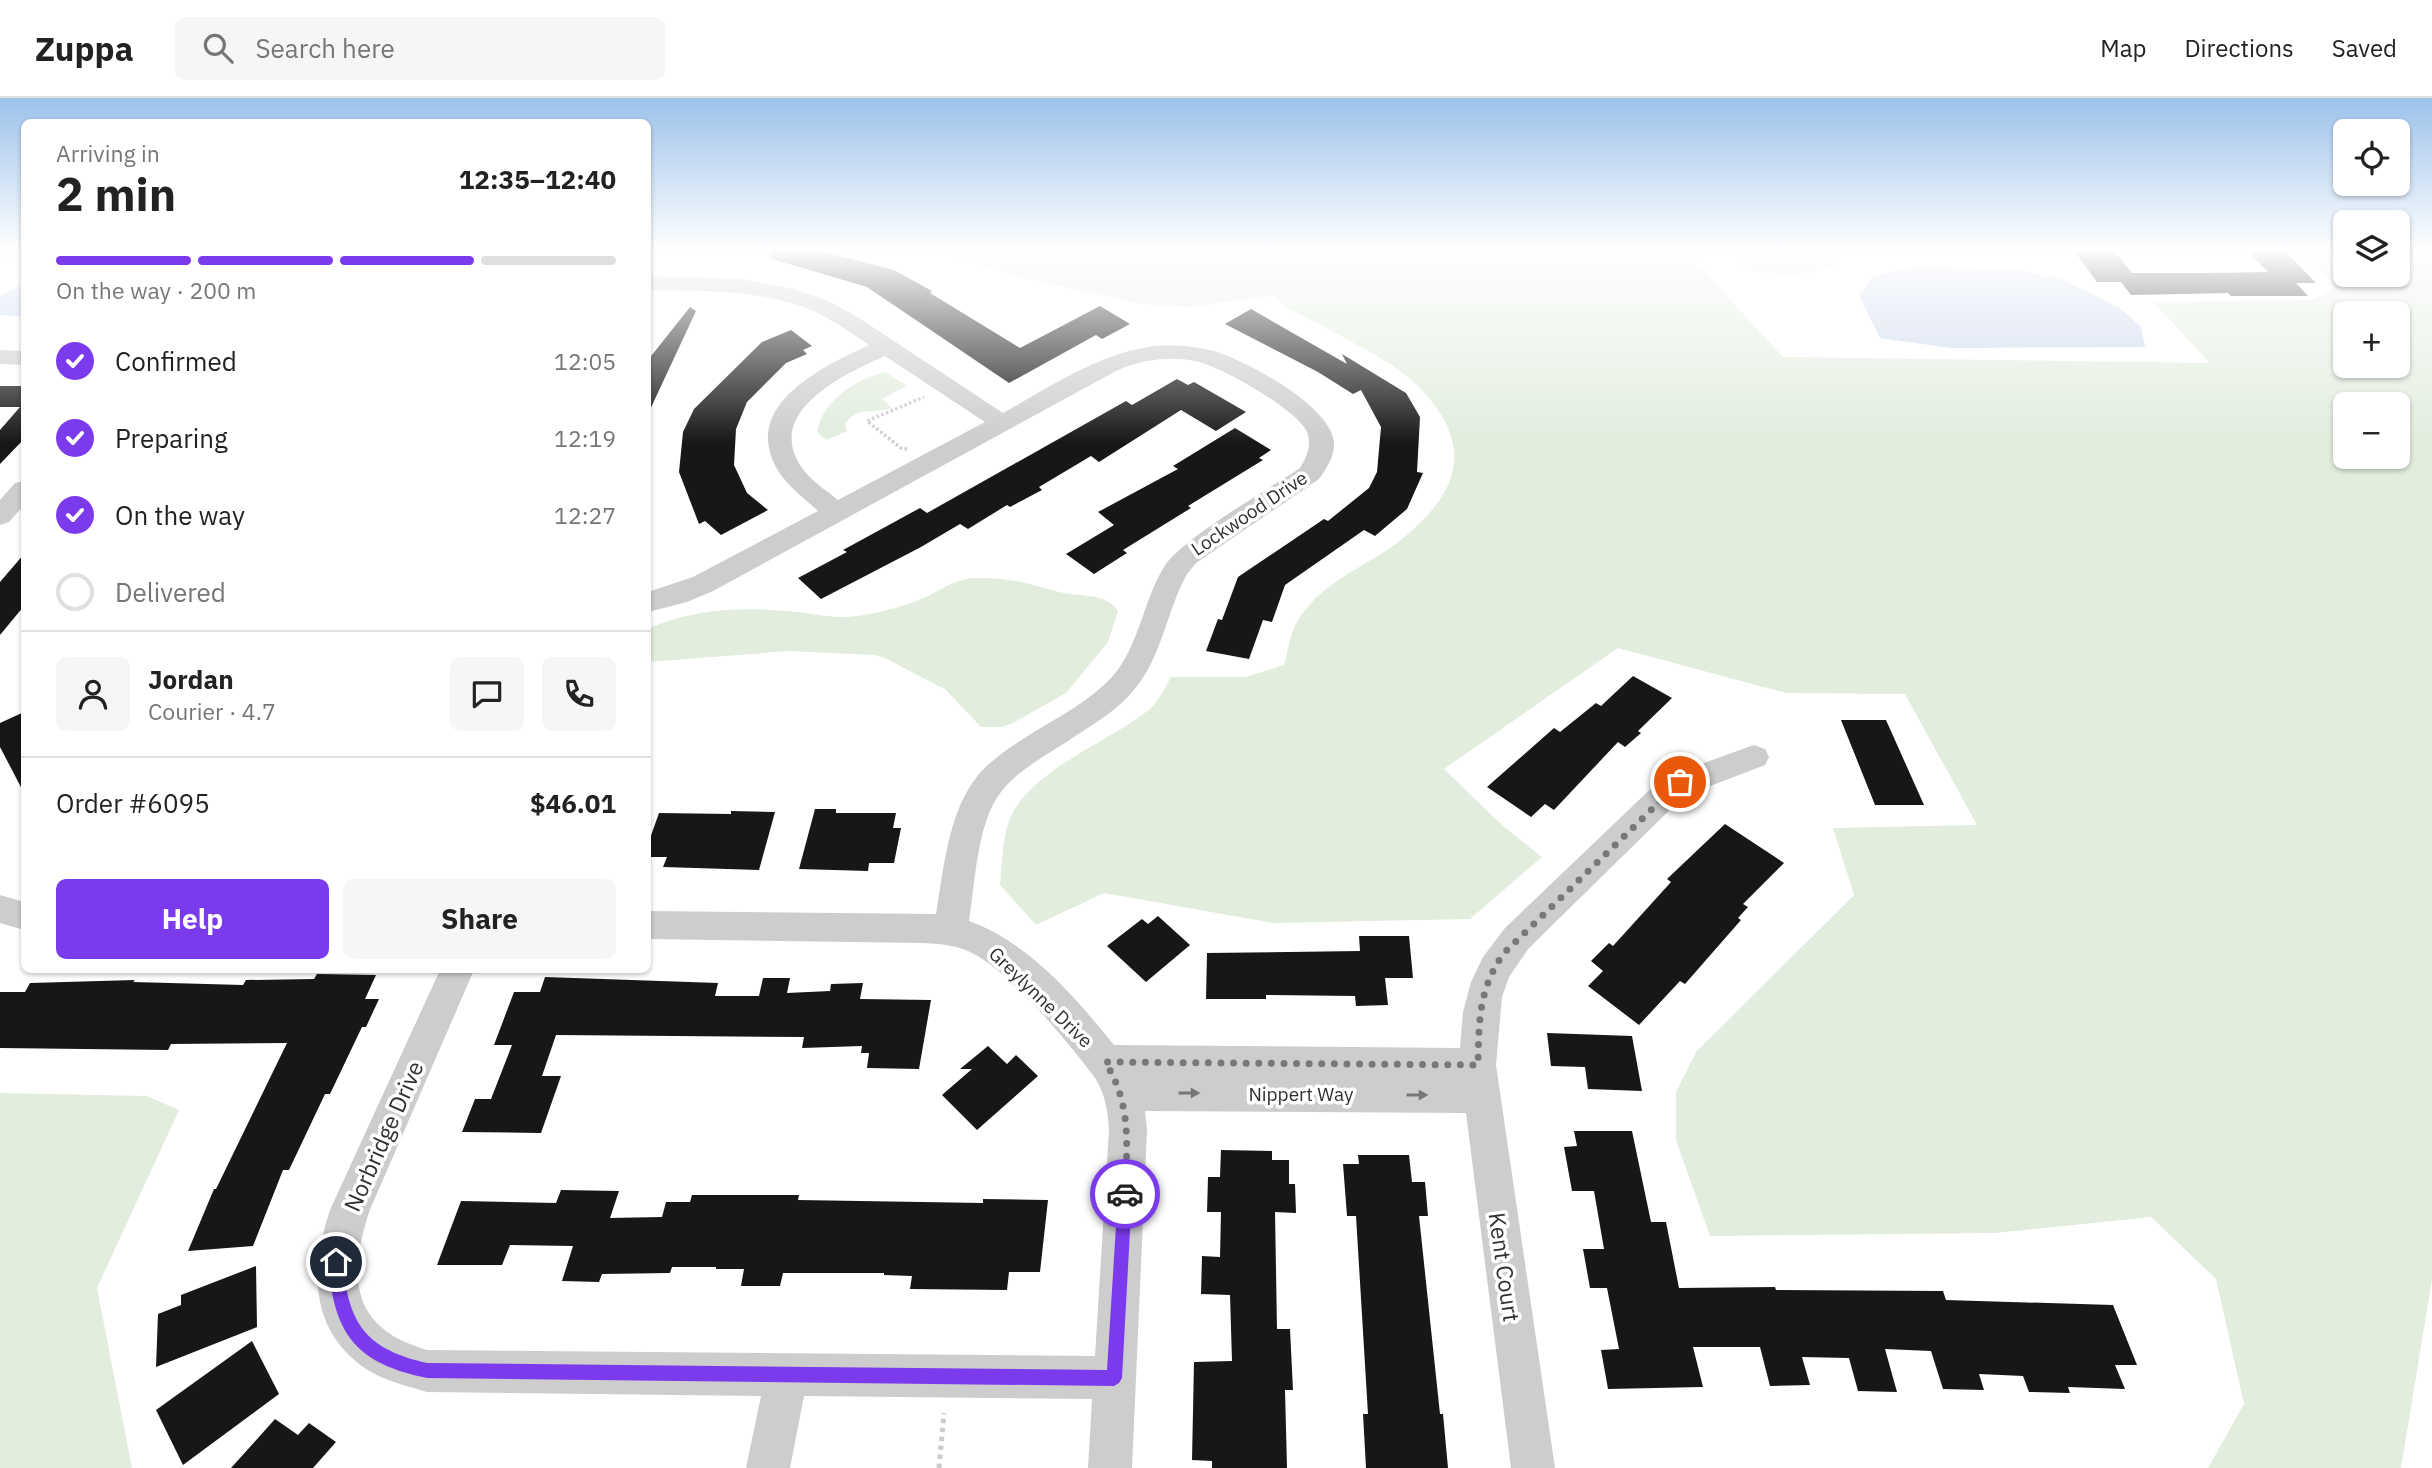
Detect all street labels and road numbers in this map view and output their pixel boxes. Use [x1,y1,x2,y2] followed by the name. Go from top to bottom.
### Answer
[1186,465,1312,561] street label: Lockwood Drive
[984,941,1098,1053] street label: Greylynne Drive
[336,1056,430,1216] street label: Norbridge Drive
[1248,1082,1354,1106] street label: Nippert Way
[1482,1210,1528,1324] street label: Kent Court

